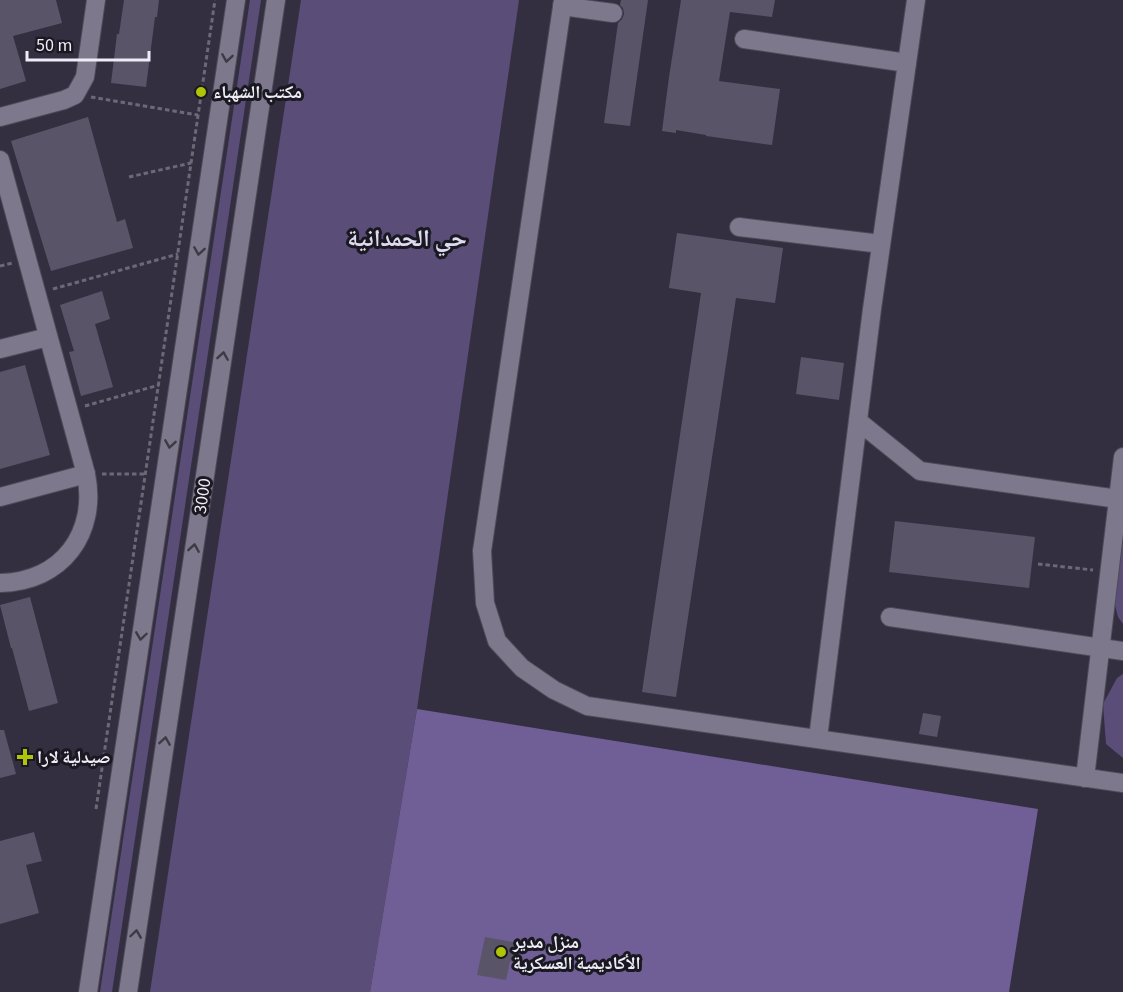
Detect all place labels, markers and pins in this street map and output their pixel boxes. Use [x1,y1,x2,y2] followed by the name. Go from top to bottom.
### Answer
[213,80,302,105] place label: مكتب الشهباء
[194,85,208,99] marker: مكتب الشهباء
[37,745,111,770] place label: صيدلية لارا
[18,750,32,764] marker: صيدلية لارا
[512,930,641,976] place label: منزل مدير الأكاديمية العسكرية
[494,945,508,959] marker: منزل مدير الأكاديمية العسكرية

